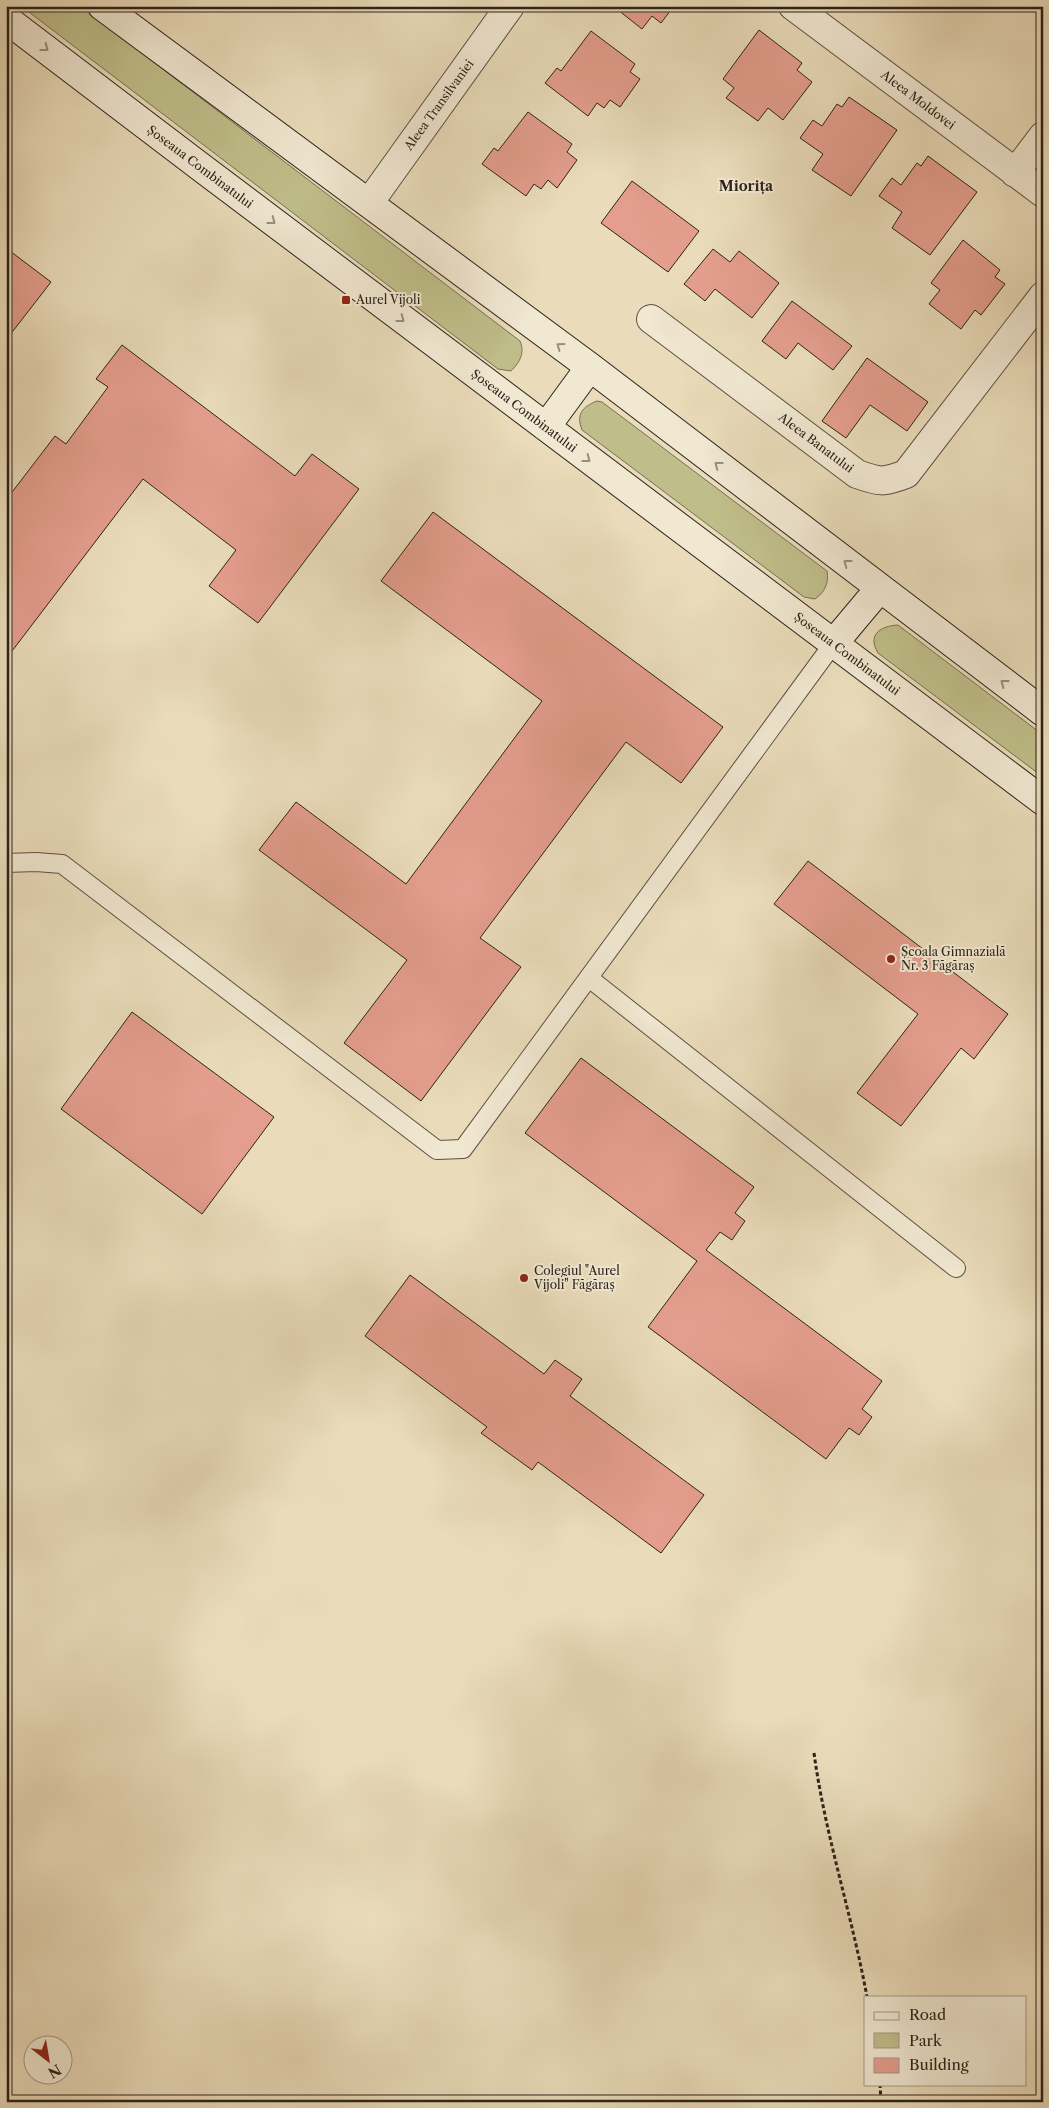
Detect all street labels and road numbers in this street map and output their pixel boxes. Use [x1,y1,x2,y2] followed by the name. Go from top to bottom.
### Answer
[400,56,477,154] street label: Aleea Transilvaniei
[877,66,959,133] street label: Aleea Moldovei
[144,122,256,212] street label: Șoseaua Combinatului
[468,366,580,456] street label: Șoseaua Combinatului
[775,409,857,476] street label: Aleea Banatului
[791,609,903,699] street label: Șoseaua Combinatului

